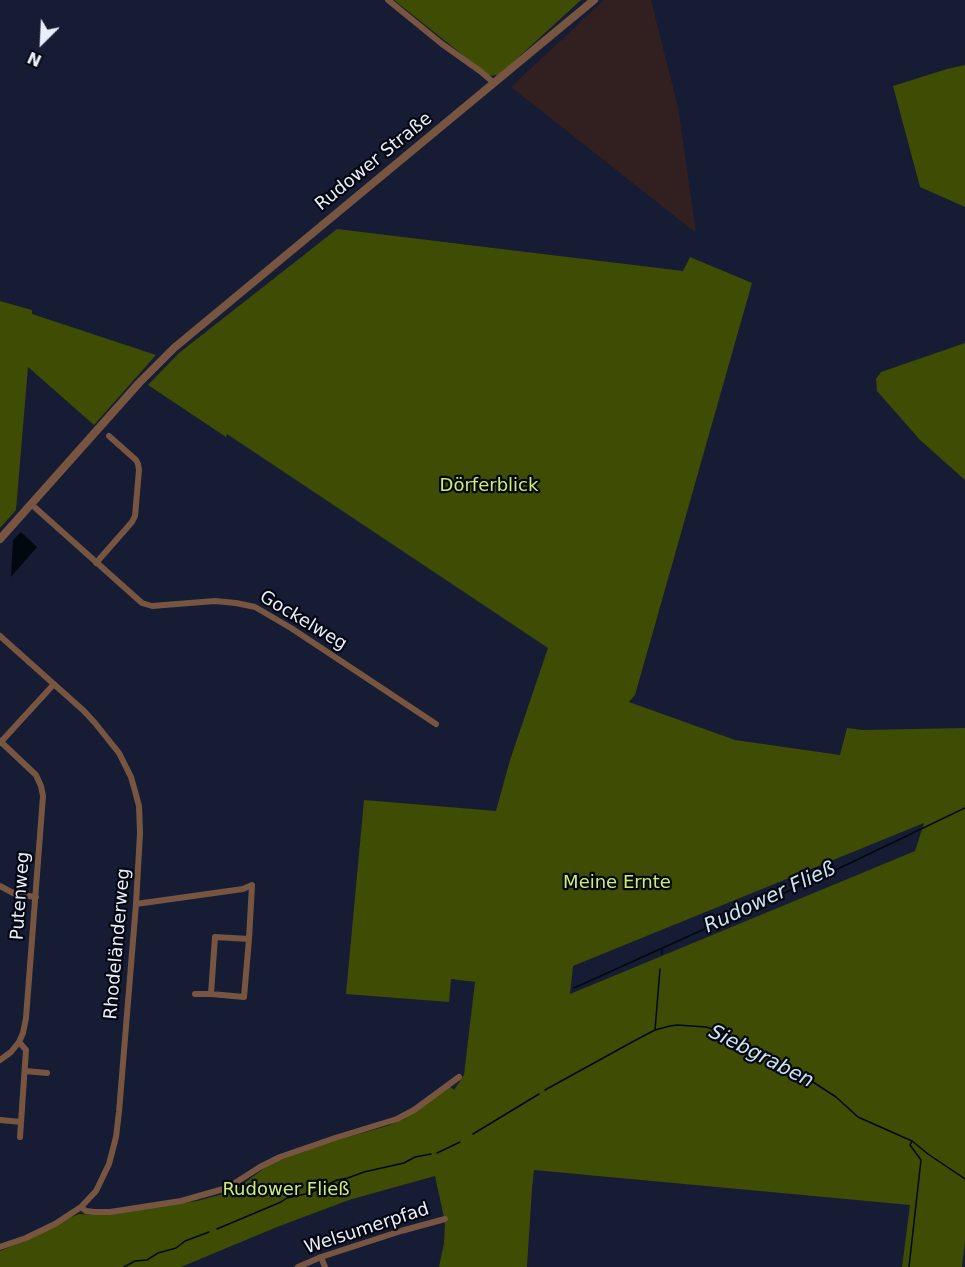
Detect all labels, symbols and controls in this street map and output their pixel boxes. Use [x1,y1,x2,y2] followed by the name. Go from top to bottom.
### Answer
[12,12,72,72] north arrow
[25,48,44,70] text: N
[311,108,437,216] street label: Rudower Straße
[440,475,538,497] park label: Dörferblick
[255,587,351,655] street label: Gockelweg
[7,851,35,941] street label: Putenweg
[700,857,840,939] water label: Rudower Fließ
[101,867,135,1021] street label: Rhodeländerweg
[563,872,671,894] park label: Meine Ernte
[705,1020,817,1094] water label: Siebgraben
[222,1179,350,1201] park label: Rudower Fließ
[302,1199,432,1259] street label: Welsumerpfad

